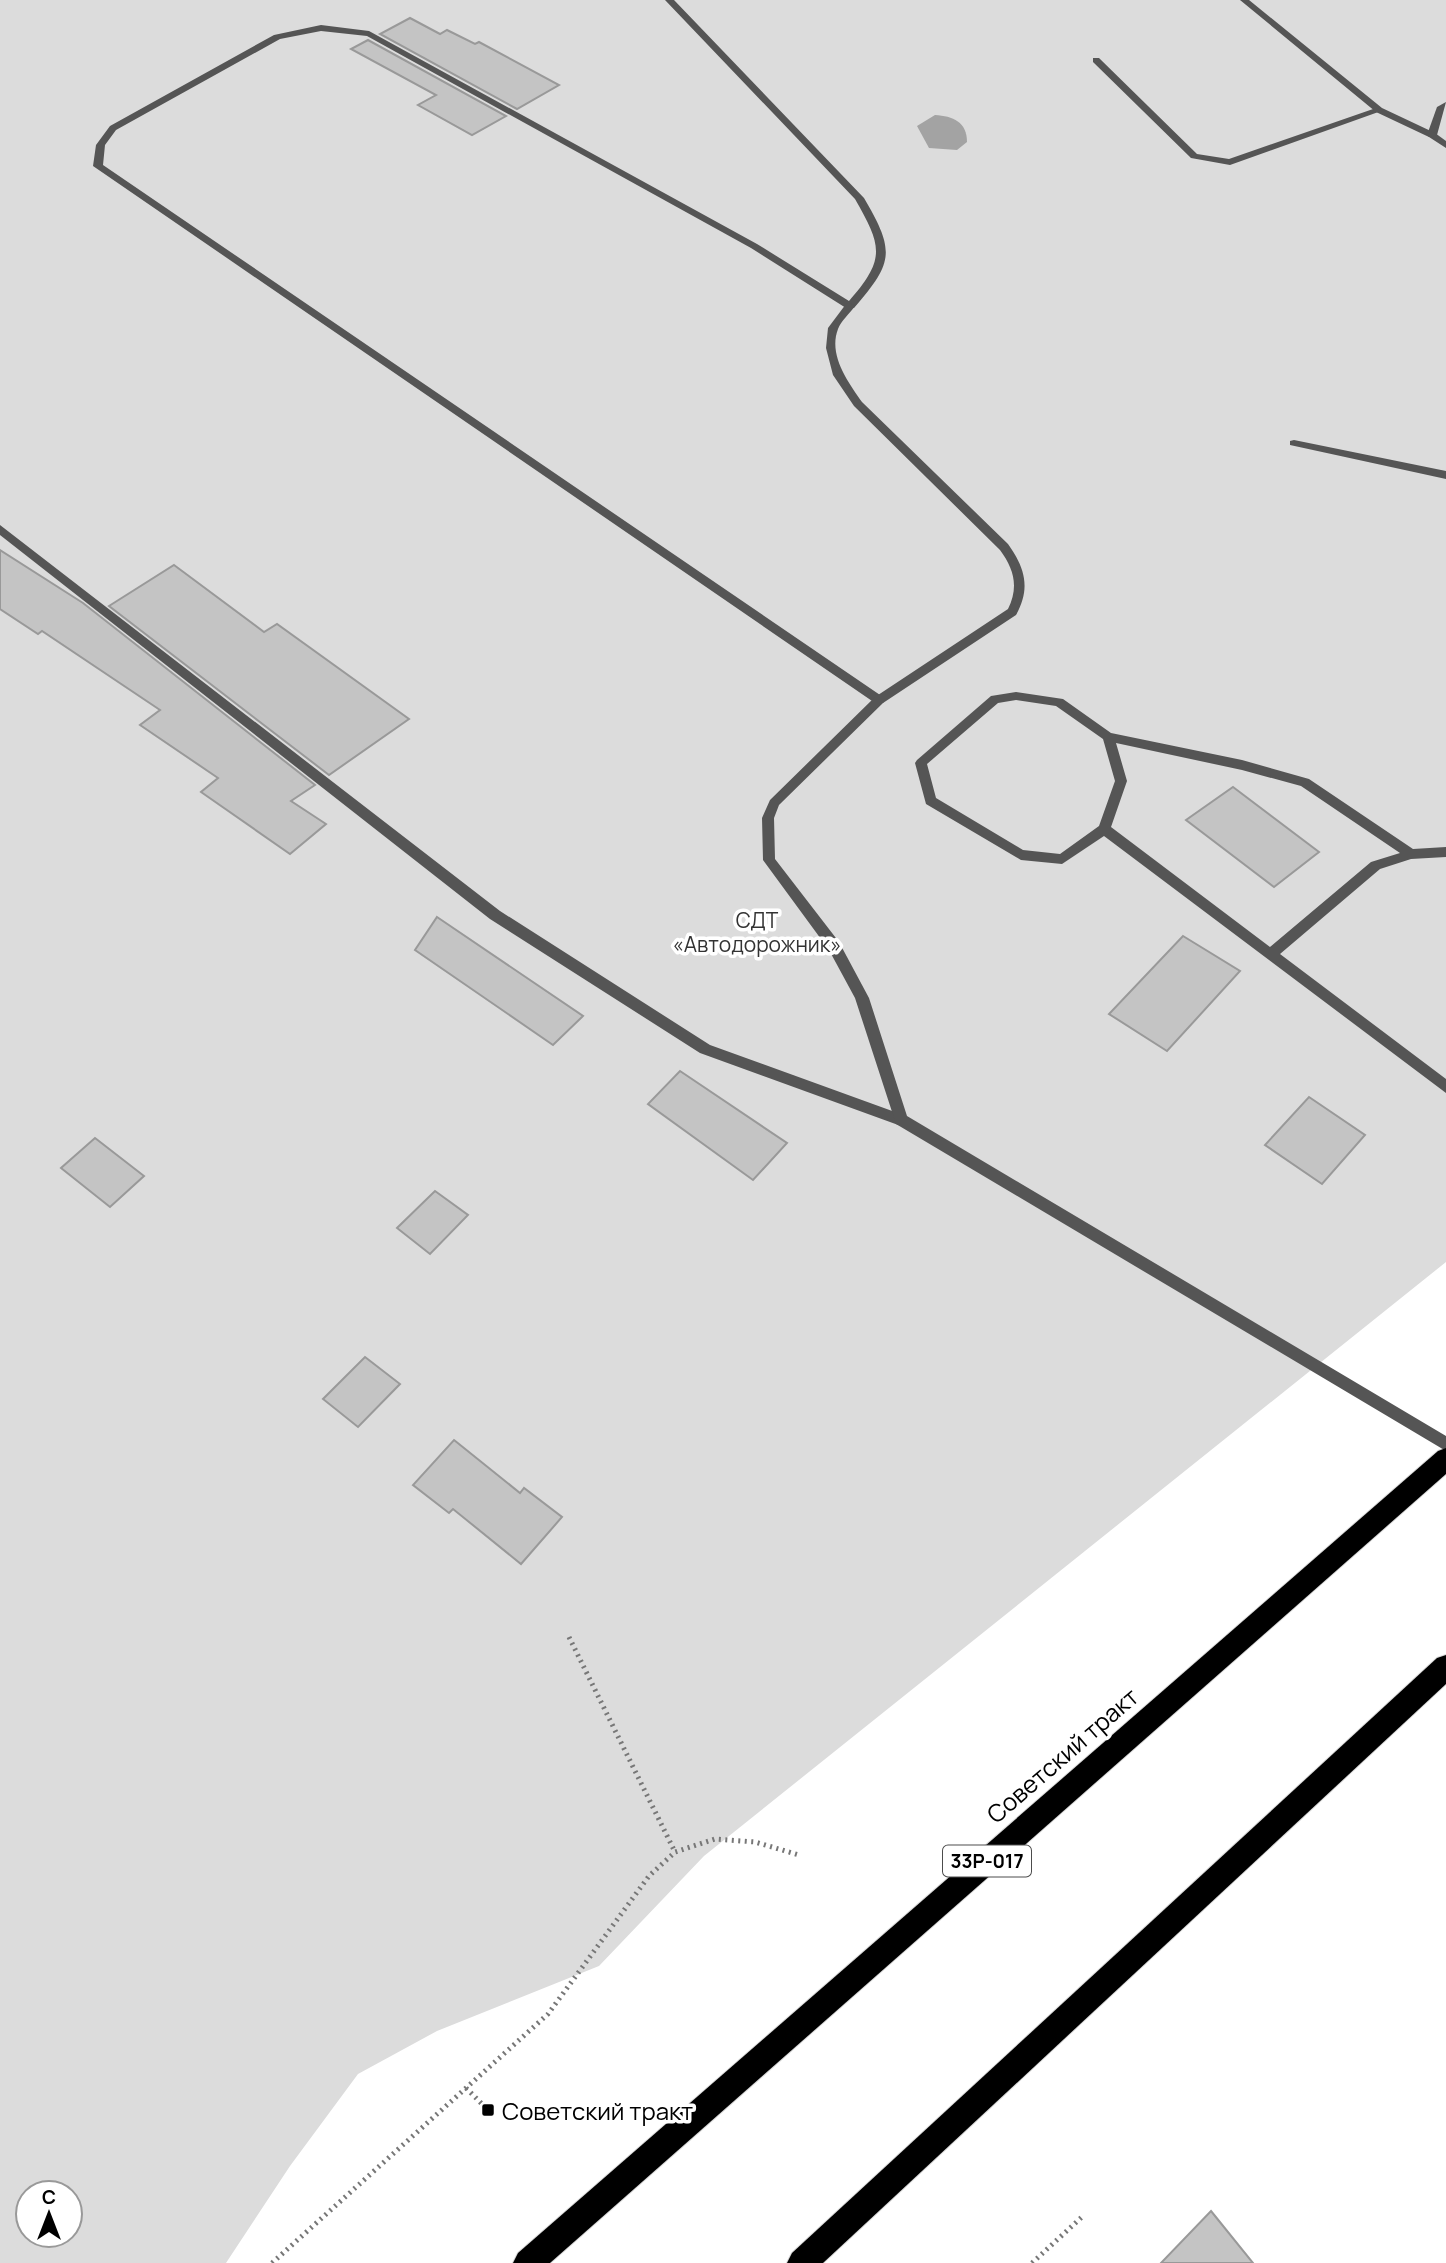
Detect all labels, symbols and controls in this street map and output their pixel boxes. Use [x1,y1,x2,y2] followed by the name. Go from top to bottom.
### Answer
[673,906,841,958] park label: СДТ «Автодорожник»
[979,1680,1145,1830] street label: Советский тракт
[943,1845,1031,1876] road number: 33Р-017
[502,2094,693,2127] place label: Советский тракт
[480,2102,496,2118] marker: Советский тракт
[14,2179,84,2249] north arrow
[42,2184,56,2210] text: С

